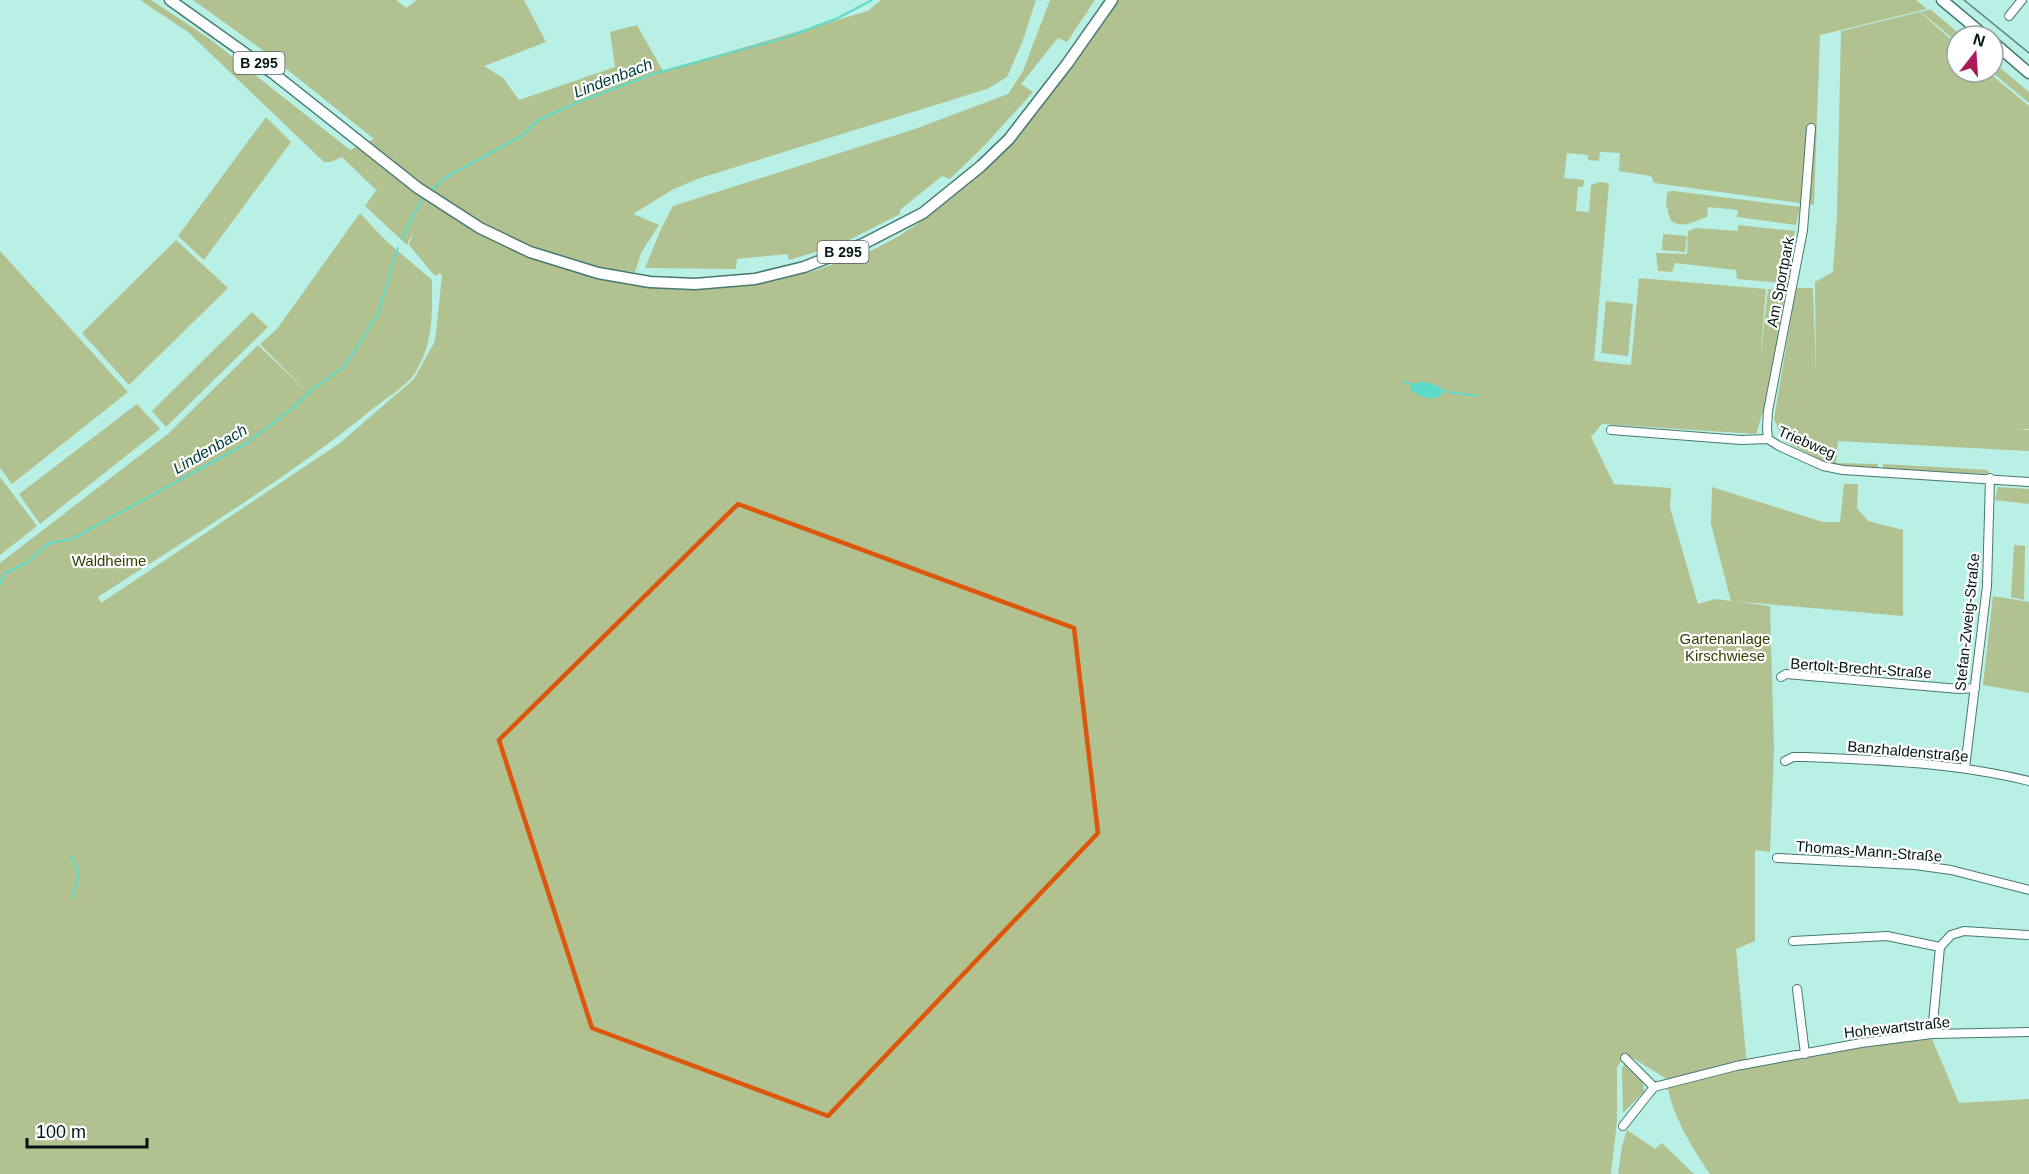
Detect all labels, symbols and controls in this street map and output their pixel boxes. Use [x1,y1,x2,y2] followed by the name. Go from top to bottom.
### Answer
[1945,24,2005,84] north arrow
[1971,30,1987,50] text: N
[234,52,284,74] road number: B 295
[571,55,655,101] water label: Lindenbach
[1763,235,1797,329] street label: Am Sportpark
[818,241,868,263] road number: B 295
[170,421,250,477] water label: Lindenbach
[1776,422,1838,462] street label: Triebweg
[72,552,146,569] park label: Waldheime
[1951,552,1983,692] street label: Stefan-Zweig-Straße
[1680,630,1770,664] park label: Gartenanlage Kirschwiese
[1790,655,1932,681] street label: Bertolt-Brecht-Straße
[1847,737,1969,765] street label: Banzhaldenstraße
[1795,837,1943,865] street label: Thomas-Mann-Straße
[1843,1013,1951,1041] street label: Hohewartstraße
[27,1111,147,1149] scale bar
[36,1122,86,1142] text: 100 m

